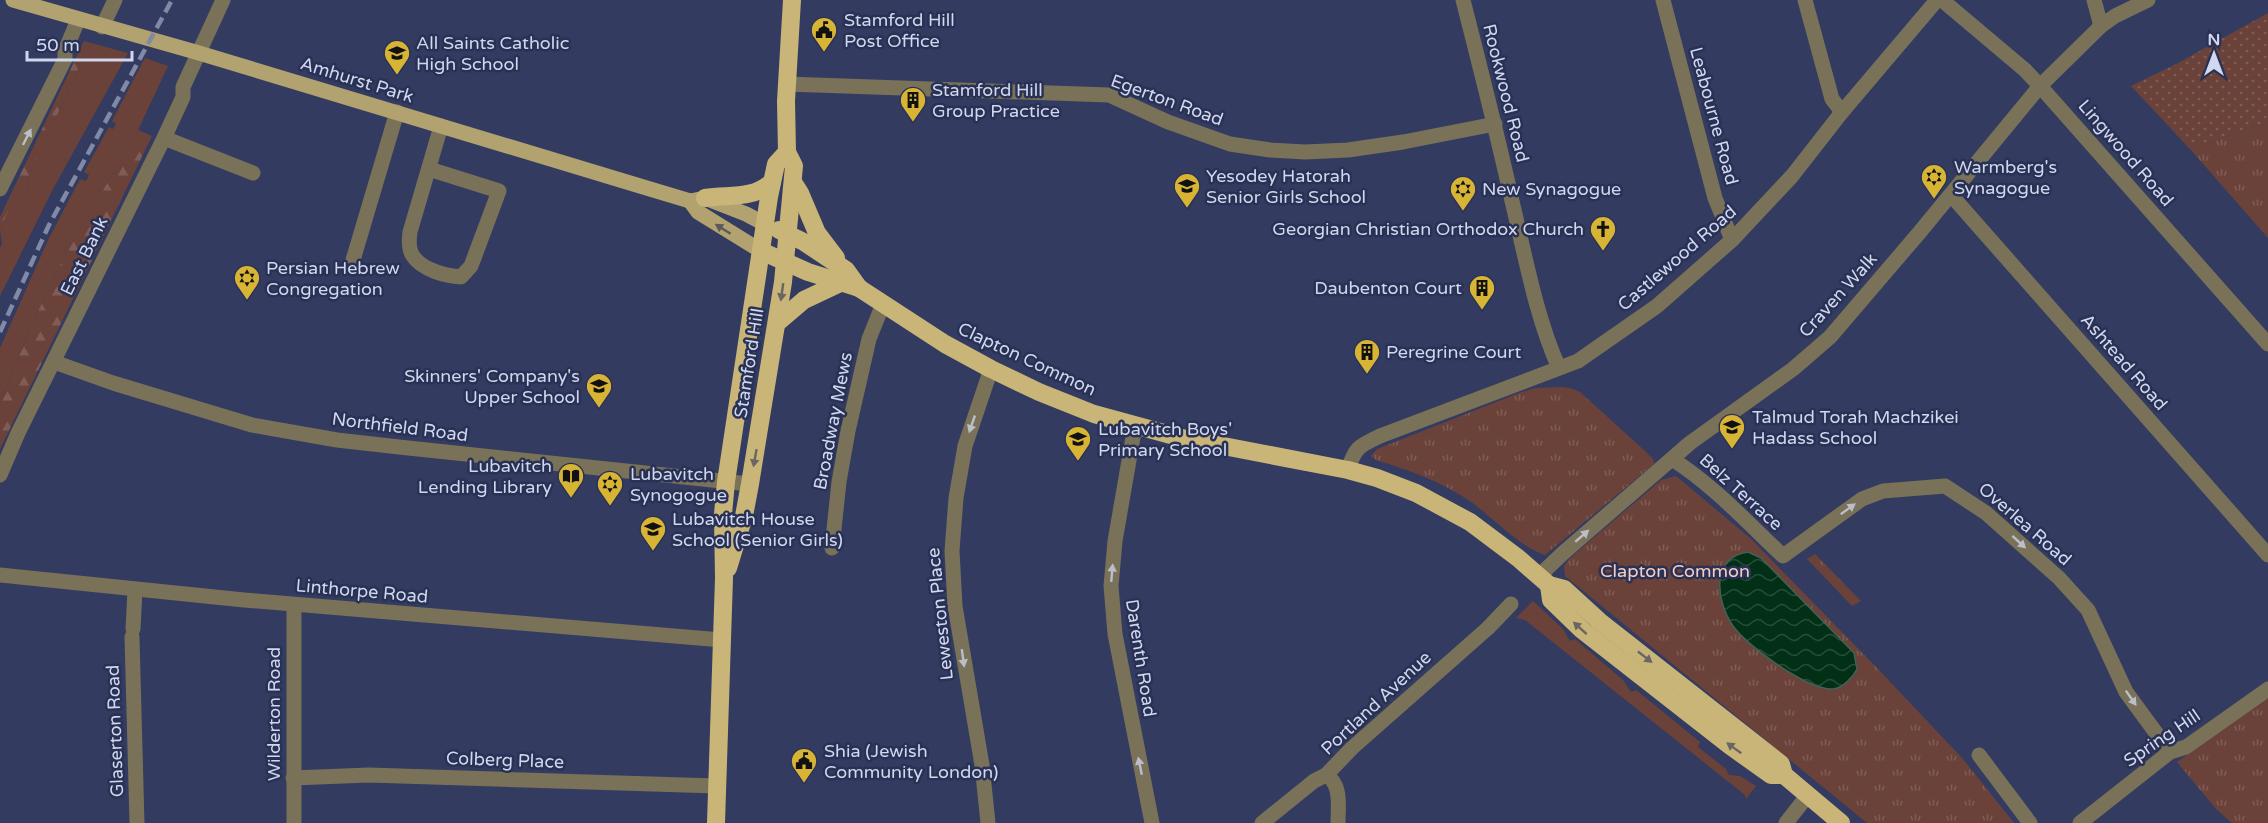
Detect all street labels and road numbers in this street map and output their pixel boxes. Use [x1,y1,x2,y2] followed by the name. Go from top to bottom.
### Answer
[1478,22,1534,164] street label: Rookwood Road
[1685,45,1743,187] street label: Leabourne Road
[298,52,416,108] street label: Amhurst Park
[1108,69,1226,131] street label: Egerton Road
[2074,95,2178,211] street label: Lingwood Road
[1613,201,1741,315] street label: Castlewood Road
[55,213,113,299] street label: East Bank
[1794,248,1882,342] street label: Craven Walk
[729,307,769,419] street label: Stamford Hill
[2076,309,2172,415] street label: Ashtead Road
[954,317,1100,401] street label: Clapton Common
[809,350,857,492] street label: Broadway Mews
[331,408,469,446] street label: Northfield Road
[1695,449,1787,535] street label: Belz Terrace
[1974,478,2076,570] street label: Overlea Road
[922,547,958,681] street label: Leweston Place
[295,574,429,608] street label: Linthorpe Road
[1121,598,1161,718] street label: Darenth Road
[1316,646,1436,760] street label: Portland Avenue
[263,647,285,781] street label: Wilderton Road
[102,664,128,798] street label: Glaserton Road
[2120,704,2204,772] street label: Spring Hill
[446,747,564,773] street label: Colberg Place

